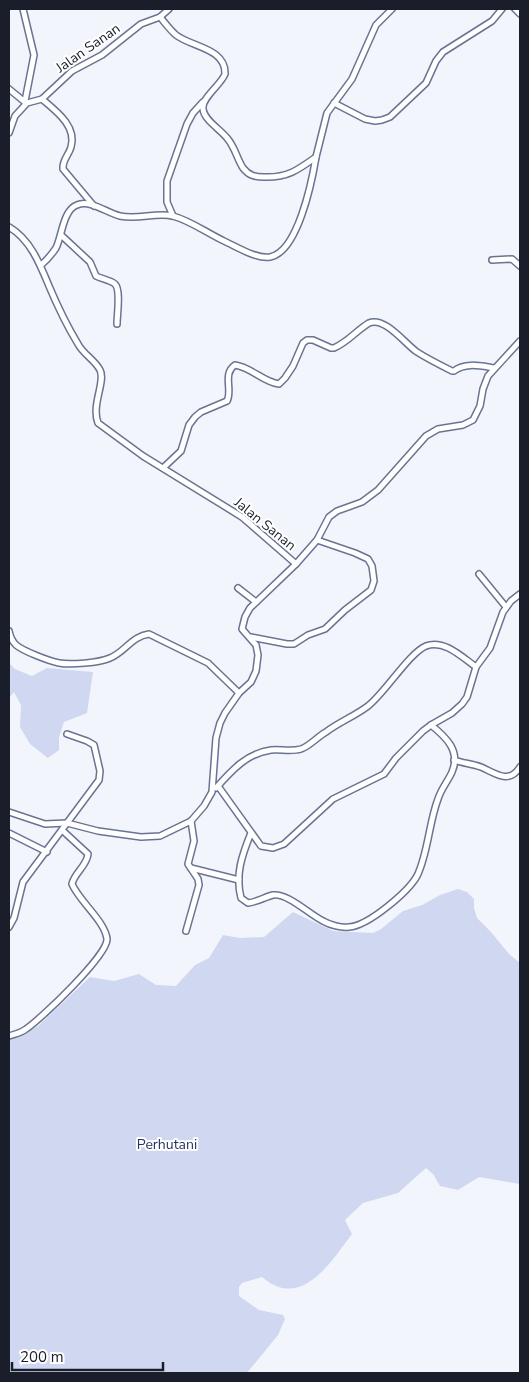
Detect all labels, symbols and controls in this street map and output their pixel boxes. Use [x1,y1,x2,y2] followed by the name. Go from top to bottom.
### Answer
[51,19,124,78] street label: Jalan Sanan
[229,493,300,555] street label: Jalan Sanan
[137,1135,197,1154] park label: Perhutani
[12,1340,164,1372] scale bar
[20,1347,64,1367] text: 200 m

